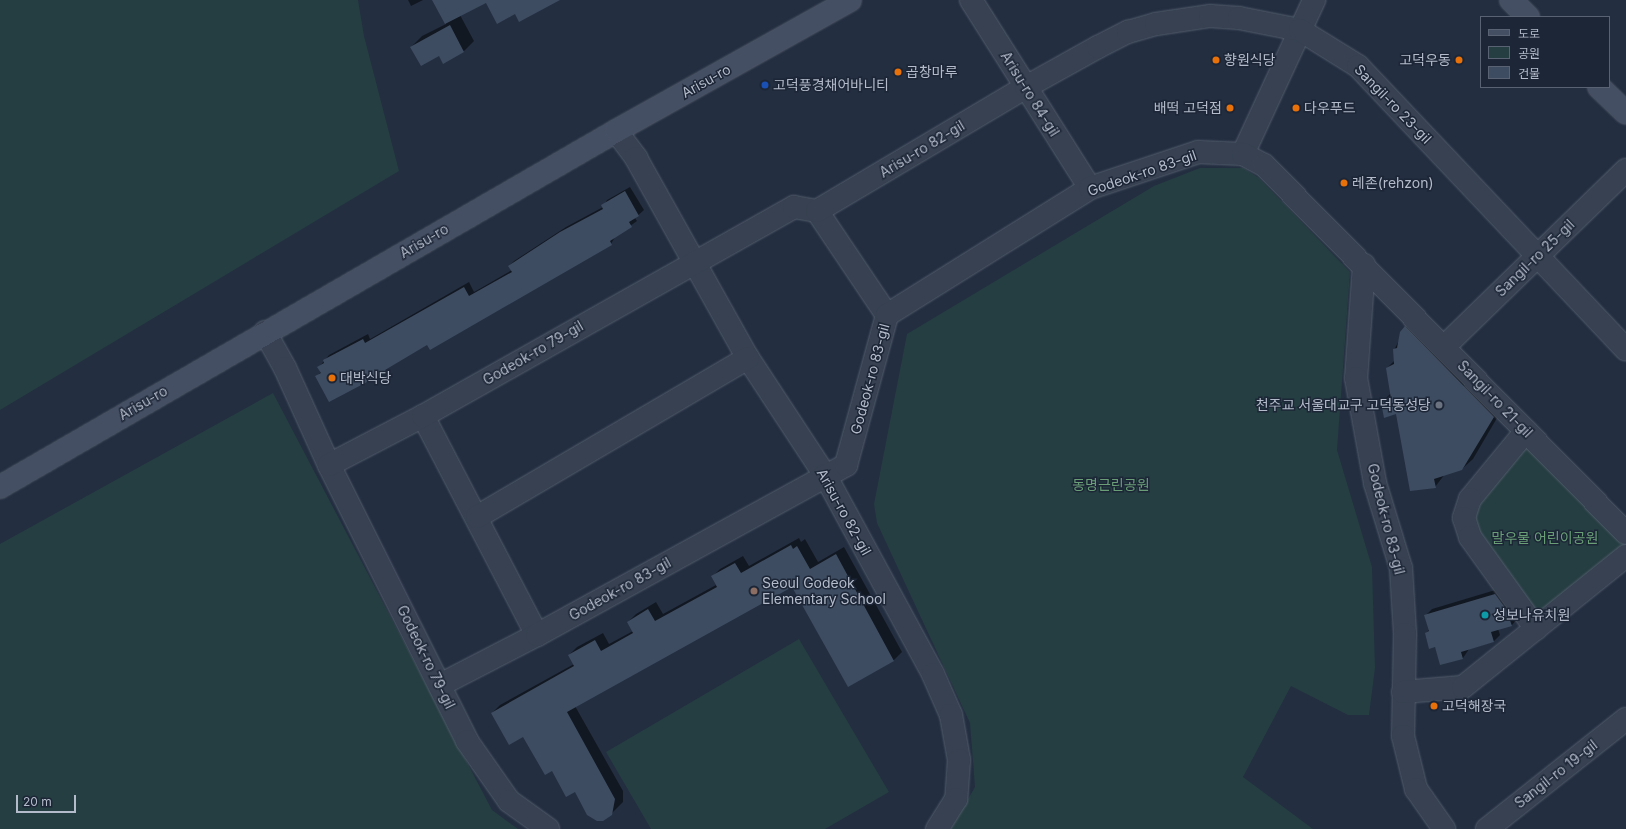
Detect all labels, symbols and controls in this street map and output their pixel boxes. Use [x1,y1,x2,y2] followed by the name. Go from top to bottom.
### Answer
[1480,16,1610,88] legend
[1518,26,1540,41] text: 도로
[1518,46,1540,61] text: 공원
[997,48,1063,140] street label: Arisu-ro 84-gil
[1224,52,1276,68] place label: 향원식당
[1399,52,1451,68] place label: 고덕우동
[1211,55,1221,65] marker: 향원식당
[1454,55,1464,65] marker: 고덕우동
[679,61,733,101] street label: Arisu-ro
[1351,61,1435,147] street label: Sangil-ro 23-gil
[906,64,958,80] place label: 곱창마루
[1518,66,1540,81] text: 건물
[893,67,903,77] marker: 곱창마루
[773,77,889,93] place label: 고덕풍경채어바니티
[760,80,770,90] marker: 고덕풍경채어바니티
[1154,100,1222,116] place label: 배떡 고덕점
[1304,100,1356,116] place label: 다우푸드
[1225,103,1235,113] marker: 배떡 고덕점
[1291,103,1301,113] marker: 다우푸드
[876,117,968,181] street label: Arisu-ro 82-gil
[1085,147,1199,199] street label: Godeok-ro 83-gil
[1352,175,1434,191] place label: 레존(rehzon)
[1339,178,1349,188] marker: 레존(rehzon)
[1492,216,1578,300] street label: Sangil-ro 25-gil
[397,220,451,262] street label: Arisu-ro
[480,317,586,389] street label: Godeok-ro 79-gil
[847,322,893,436] street label: Godeok-ro 83-gil
[1454,357,1536,441] street label: Sangil-ro 21-gil
[340,370,392,386] place label: 대박식당
[327,373,337,383] marker: 대박식당
[116,382,170,424] street label: Arisu-ro
[1256,397,1431,413] place label: 천주교 서울대교구 고덕동성당
[1434,400,1444,410] marker: 천주교 서울대교구 고덕동성당
[1364,462,1408,576] street label: Godeok-ro 83-gil
[813,466,875,558] street label: Arisu-ro 82-gil
[1072,477,1150,493] park label: 동명근린공원
[1492,530,1598,546] park label: 말우물 어린이공원
[566,554,674,624] street label: Godeok-ro 83-gil
[762,575,886,608] place label: Seoul Godeok Elementary School
[749,586,759,596] marker: Seoul Godeok Elementary School
[394,602,458,712] street label: Godeok-ro 79-gil
[1493,607,1570,623] place label: 성보나유치원
[1480,610,1490,620] marker: 성보나유치원
[1442,698,1506,714] place label: 고덕해장국
[1429,701,1439,711] marker: 고덕해장국
[1511,736,1601,812] street label: Sangil-ro 19-gil
[18,787,78,813] scale bar
[23,794,52,809] text: 20 m

